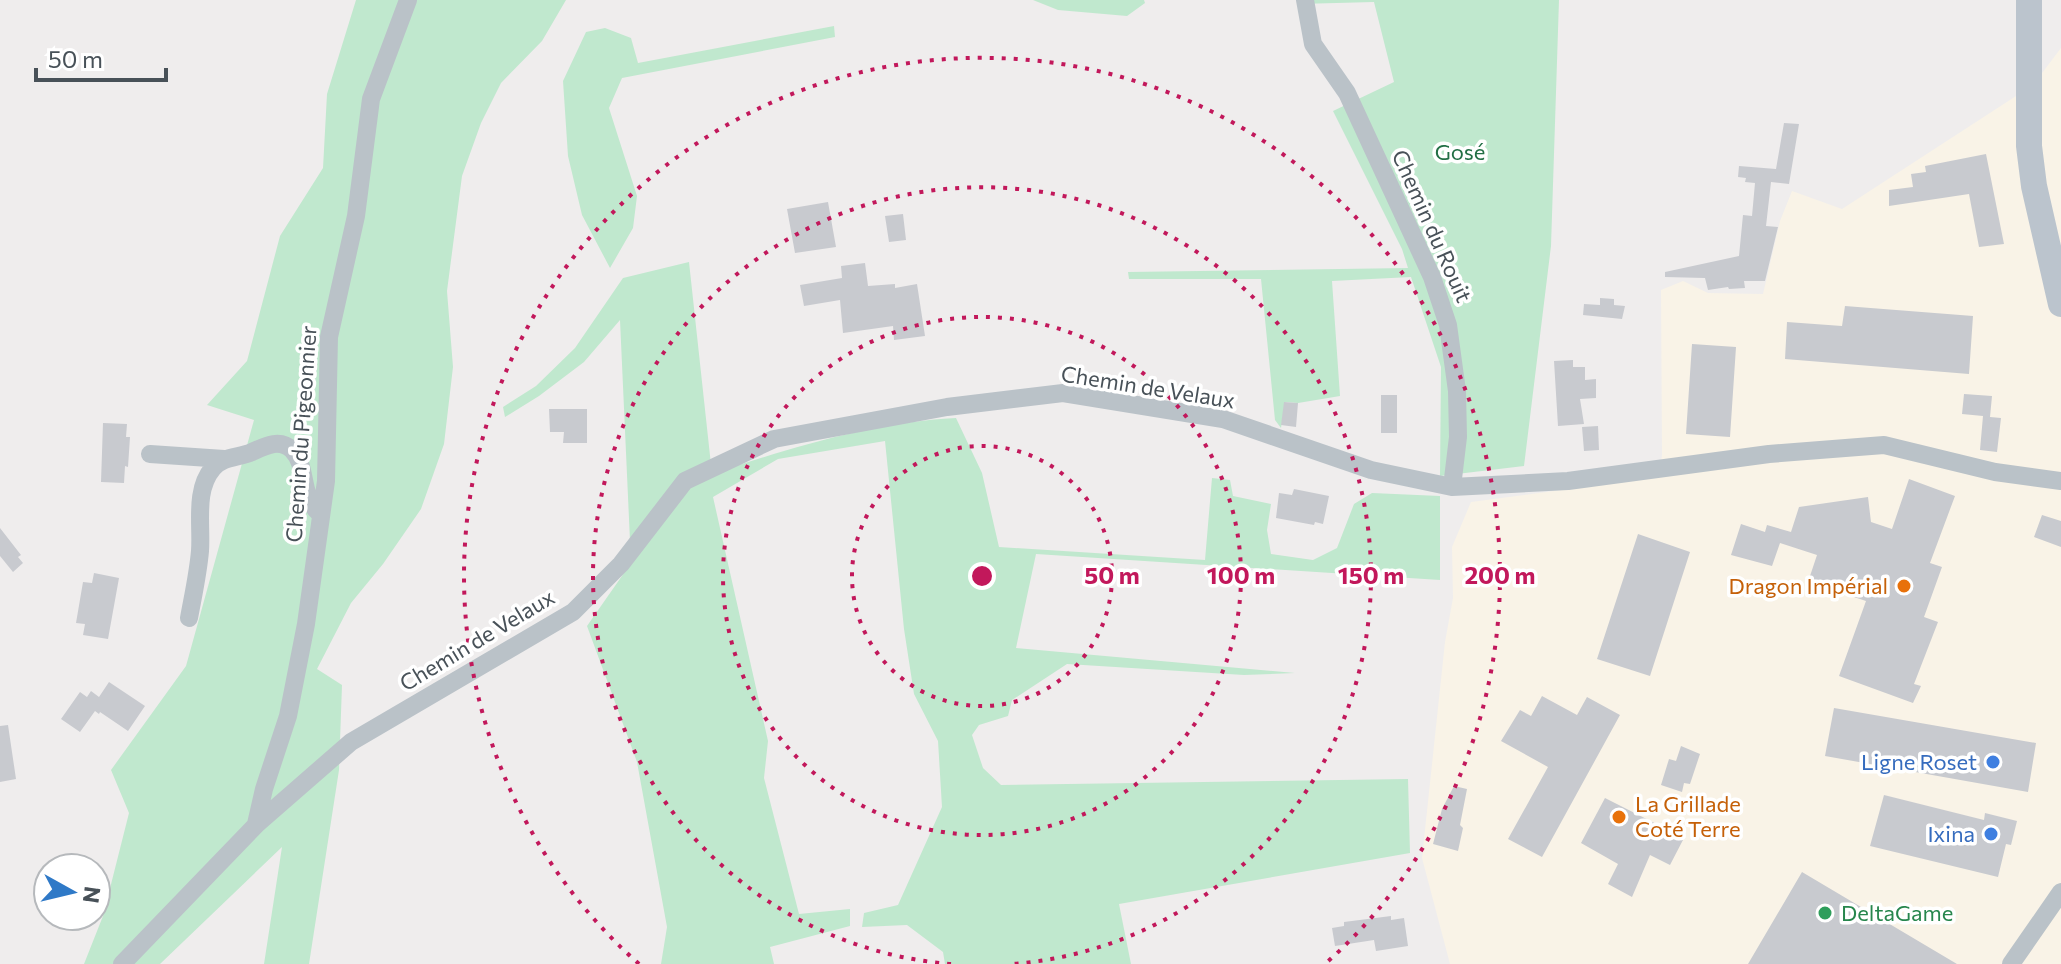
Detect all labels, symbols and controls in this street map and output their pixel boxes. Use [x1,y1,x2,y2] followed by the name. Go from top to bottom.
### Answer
[36,32,166,82] scale bar
[48,44,103,73] text: 50 m
[1435,138,1485,165] park label: Gosé
[1387,145,1478,306] street label: Chemin du Rouit
[279,324,322,543] street label: Chemin du Pigeonnier
[1059,359,1237,414] street label: Chemin de Velaux
[1084,560,1140,589] text: 50 m
[1207,560,1275,589] text: 100 m
[1338,560,1404,589] text: 150 m
[1465,560,1535,589] text: 200 m
[968,562,996,590] centre of rings
[1729,572,1888,599] place label: Dragon Impérial
[1895,577,1913,595] marker: Dragon Impérial
[394,583,559,696] street label: Chemin de Velaux
[1861,748,1977,775] place label: Ligne Roset
[1984,753,2002,771] marker: Ligne Roset
[1635,790,1741,842] place label: La Grillade Coté Terre
[1610,808,1628,826] marker: La Grillade Coté Terre
[1927,820,1975,847] place label: Ixina
[1982,825,2000,843] marker: Ixina
[32,852,112,932] north arrow
[78,885,107,905] text: N
[1841,899,1953,926] place label: DeltaGame
[1816,904,1834,922] marker: DeltaGame

